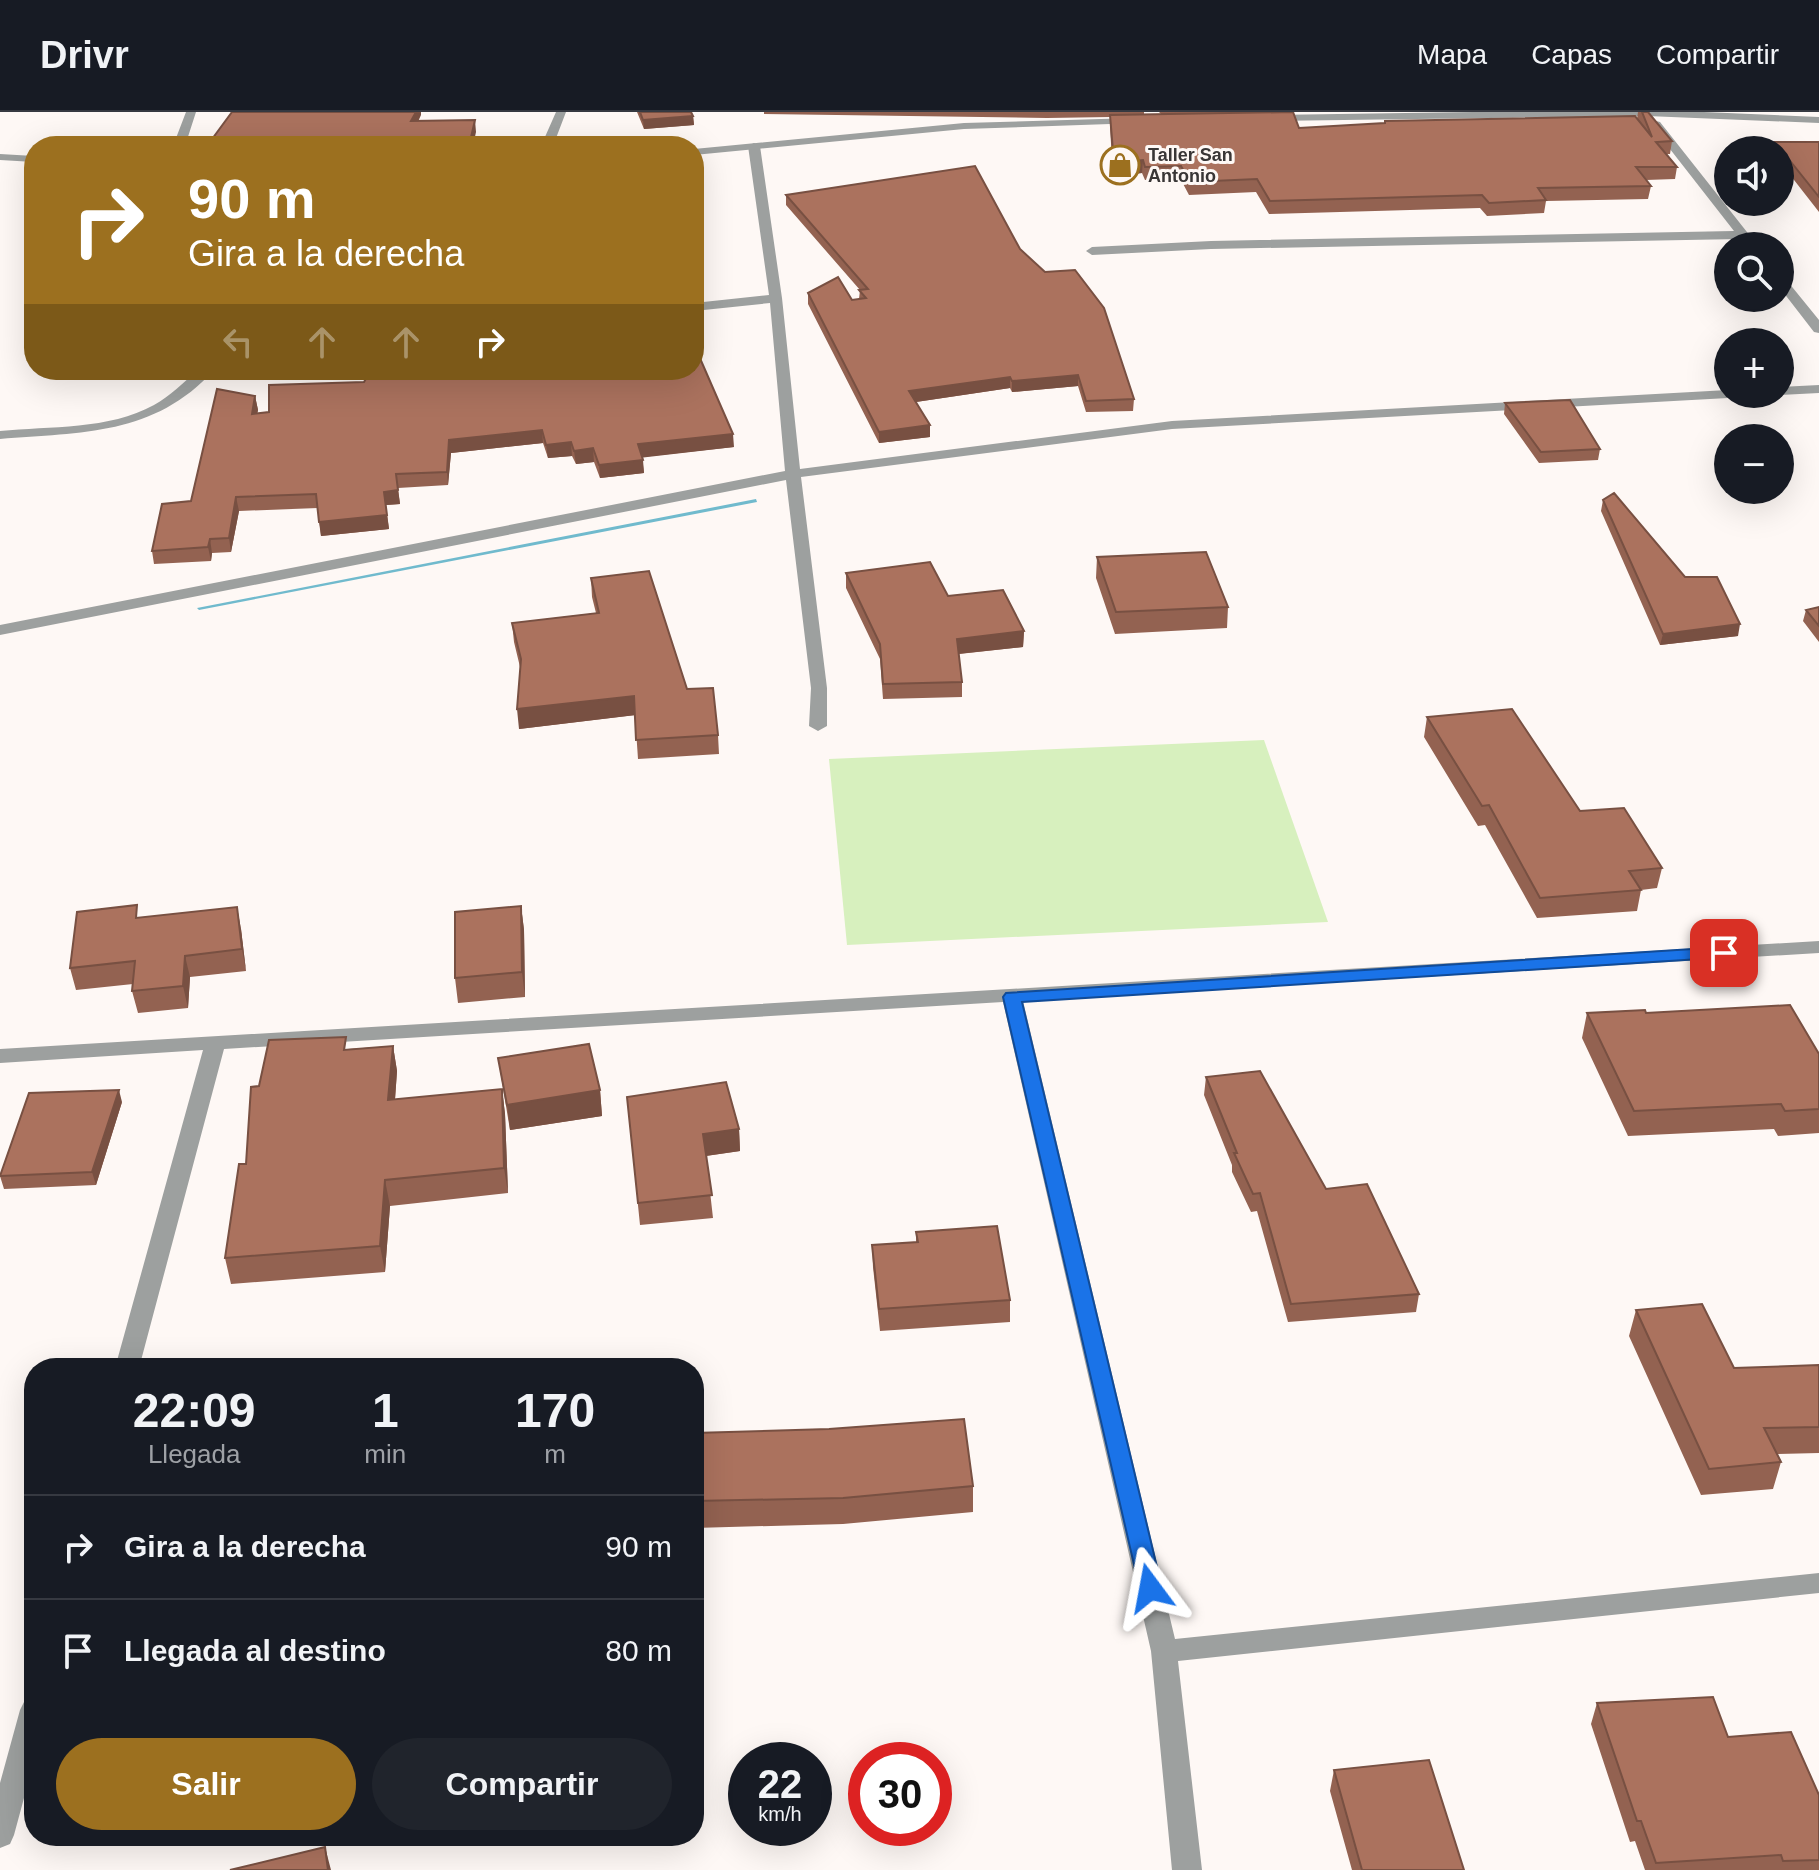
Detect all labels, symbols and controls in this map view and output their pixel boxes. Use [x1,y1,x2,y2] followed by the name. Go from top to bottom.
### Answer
[40,34,129,76] text: Drivr
[1417,39,1487,70] text: Mapa
[1531,39,1612,70] text: Capas
[1656,39,1779,70] text: Compartir
[1714,136,1794,504] map controls
[1714,136,1794,216] button: sound
[1099,144,1141,186] shop icon: Taller San Antonio
[1148,145,1233,186] place label: Taller San Antonio
[188,167,316,230] text: 90 m
[56,168,160,272] icon: right
[1714,232,1794,312] button: search
[188,233,464,274] text: Gira a la derecha
[216,320,260,364] icon: left
[300,320,344,364] icon: ahead
[384,320,428,364] icon: ahead
[468,320,512,364] icon: right
[1714,328,1794,408] button: +
[1714,424,1794,504] button: −
[1690,919,1758,987] pin
[1702,931,1746,975] icon: arrive
[133,1384,256,1437] text: 22:09
[372,1384,399,1437] text: 1
[515,1384,595,1437] text: 170
[148,1439,240,1469] text: Llegada
[364,1439,406,1469] text: min
[544,1439,566,1469] text: m
[56,1525,100,1569] icon: right
[124,1530,366,1563] text: Gira a la derecha
[605,1530,672,1563] text: 90 m
[1108,1546,1192,1630] position arrow
[56,1629,100,1673] icon: arrive
[124,1634,386,1667] text: Llegada al destino
[605,1634,672,1667] text: 80 m
[56,1738,356,1830] button: Salir
[372,1738,672,1830] button: Compartir
[848,1742,952,1846] speed limit sign: 30
[758,1762,802,1806] text: 22
[758,1803,802,1825] text: km/h

